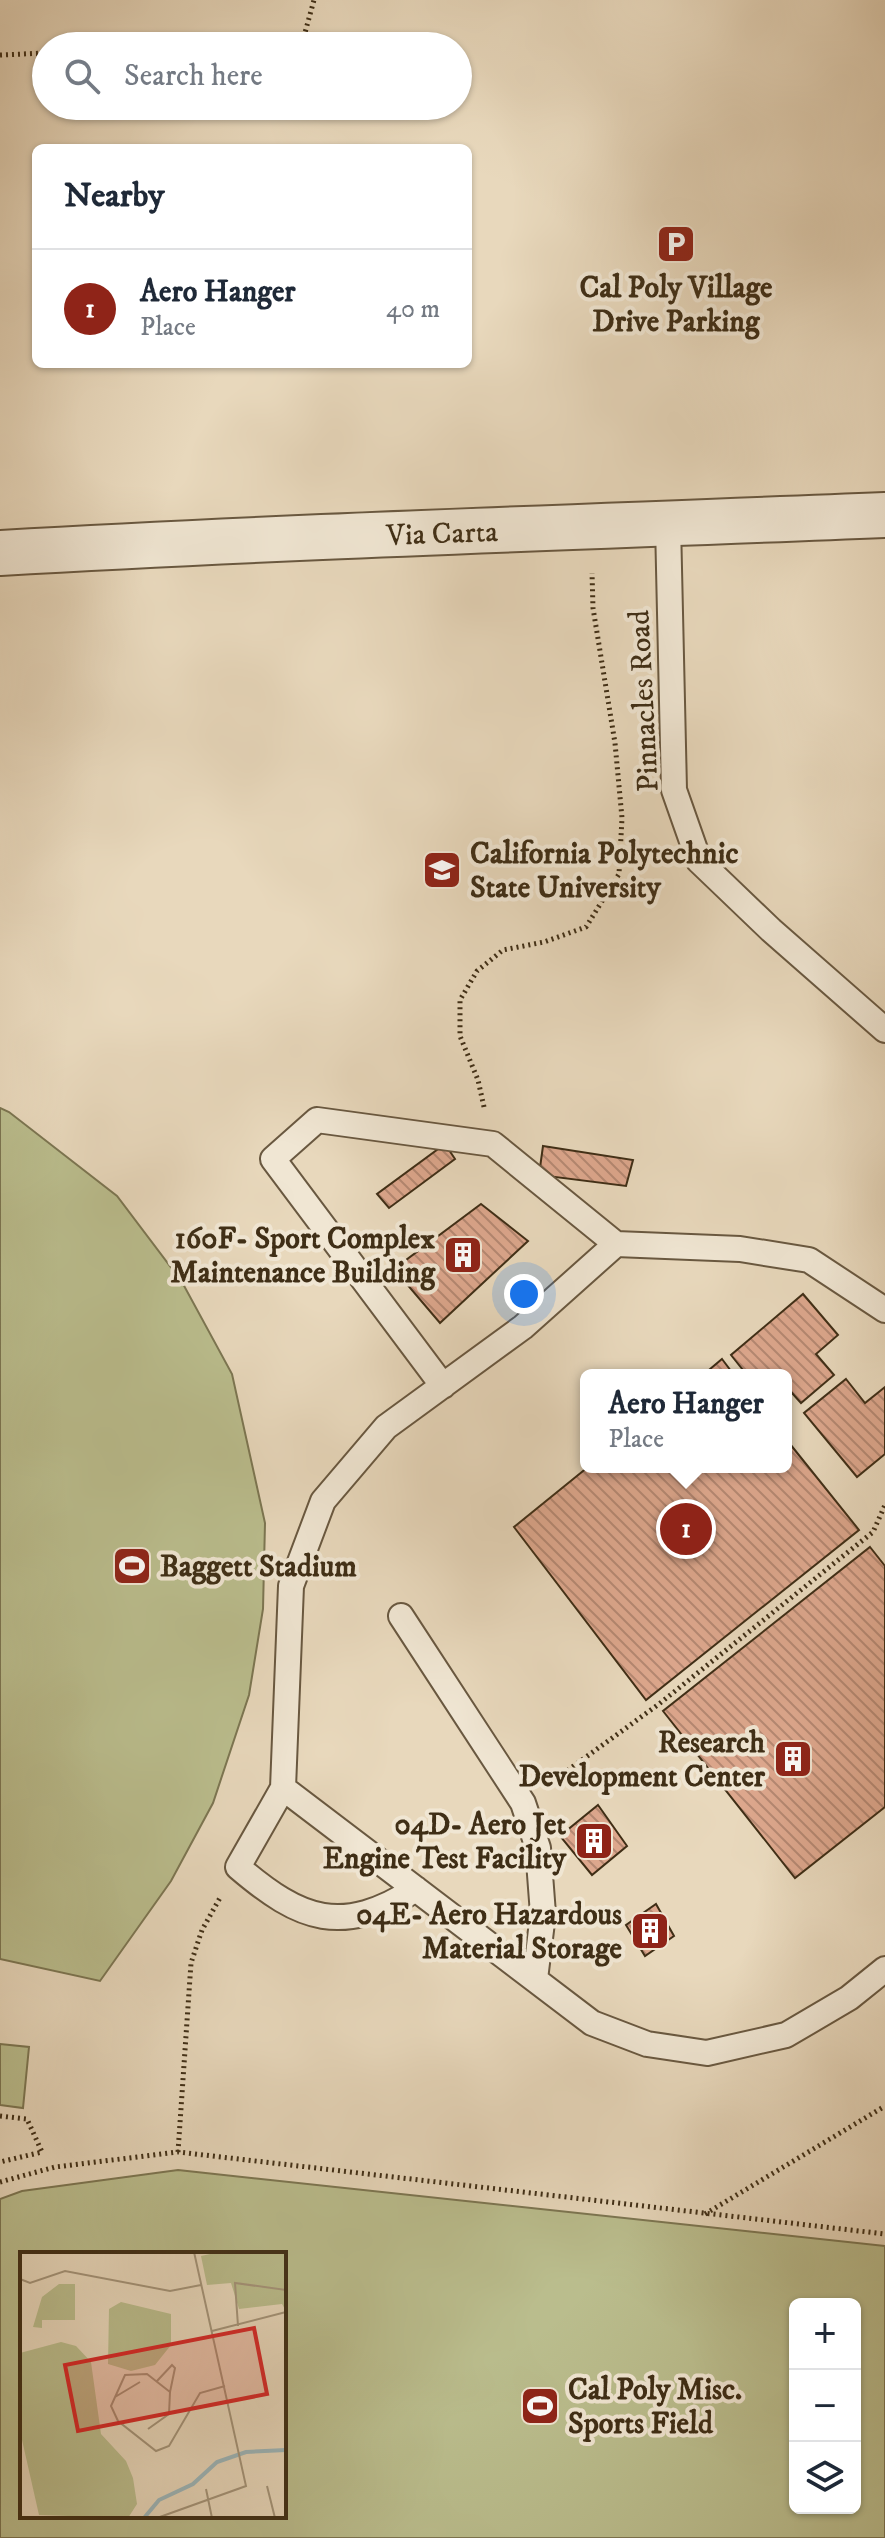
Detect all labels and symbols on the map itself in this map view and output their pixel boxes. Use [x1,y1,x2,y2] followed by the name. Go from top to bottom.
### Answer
[655,223,697,265] parking icon: Cal Poly Village Drive Parking
[579,270,773,341] place label: Cal Poly Village Drive Parking
[384,514,499,555] street label: Via Carta
[621,609,668,793] street label: Pinnacles Road
[470,836,738,907] place label: California Polytechnic State University
[421,849,463,891] school or university icon: California Polytechnic State University
[171,1221,436,1292] place label: 160F- Sport Complex Maintenance Building
[442,1234,484,1276] building icon: 160F- Sport Complex Maintenance Building
[504,1274,544,1314] your location
[660,1499,712,1559] pin: 1
[111,1545,153,1587] sports icon: Baggett Stadium
[160,1549,357,1586] place label: Baggett Stadium
[519,1725,766,1796] place label: Research Development Center
[772,1738,814,1780] building icon: Research Development Center
[323,1807,567,1878] place label: 04D- Aero Jet Engine Test Facility
[573,1820,615,1862] building icon: 04D- Aero Jet Engine Test Facility
[356,1897,623,1968] place label: 04E- Aero Hazardous Material Storage
[629,1910,671,1952] building icon: 04E- Aero Hazardous Material Storage
[20,2252,286,2518] inset map
[568,2372,742,2443] place label: Cal Poly Misc. Sports Field
[519,2385,561,2427] sports icon: Cal Poly Misc. Sports Field

